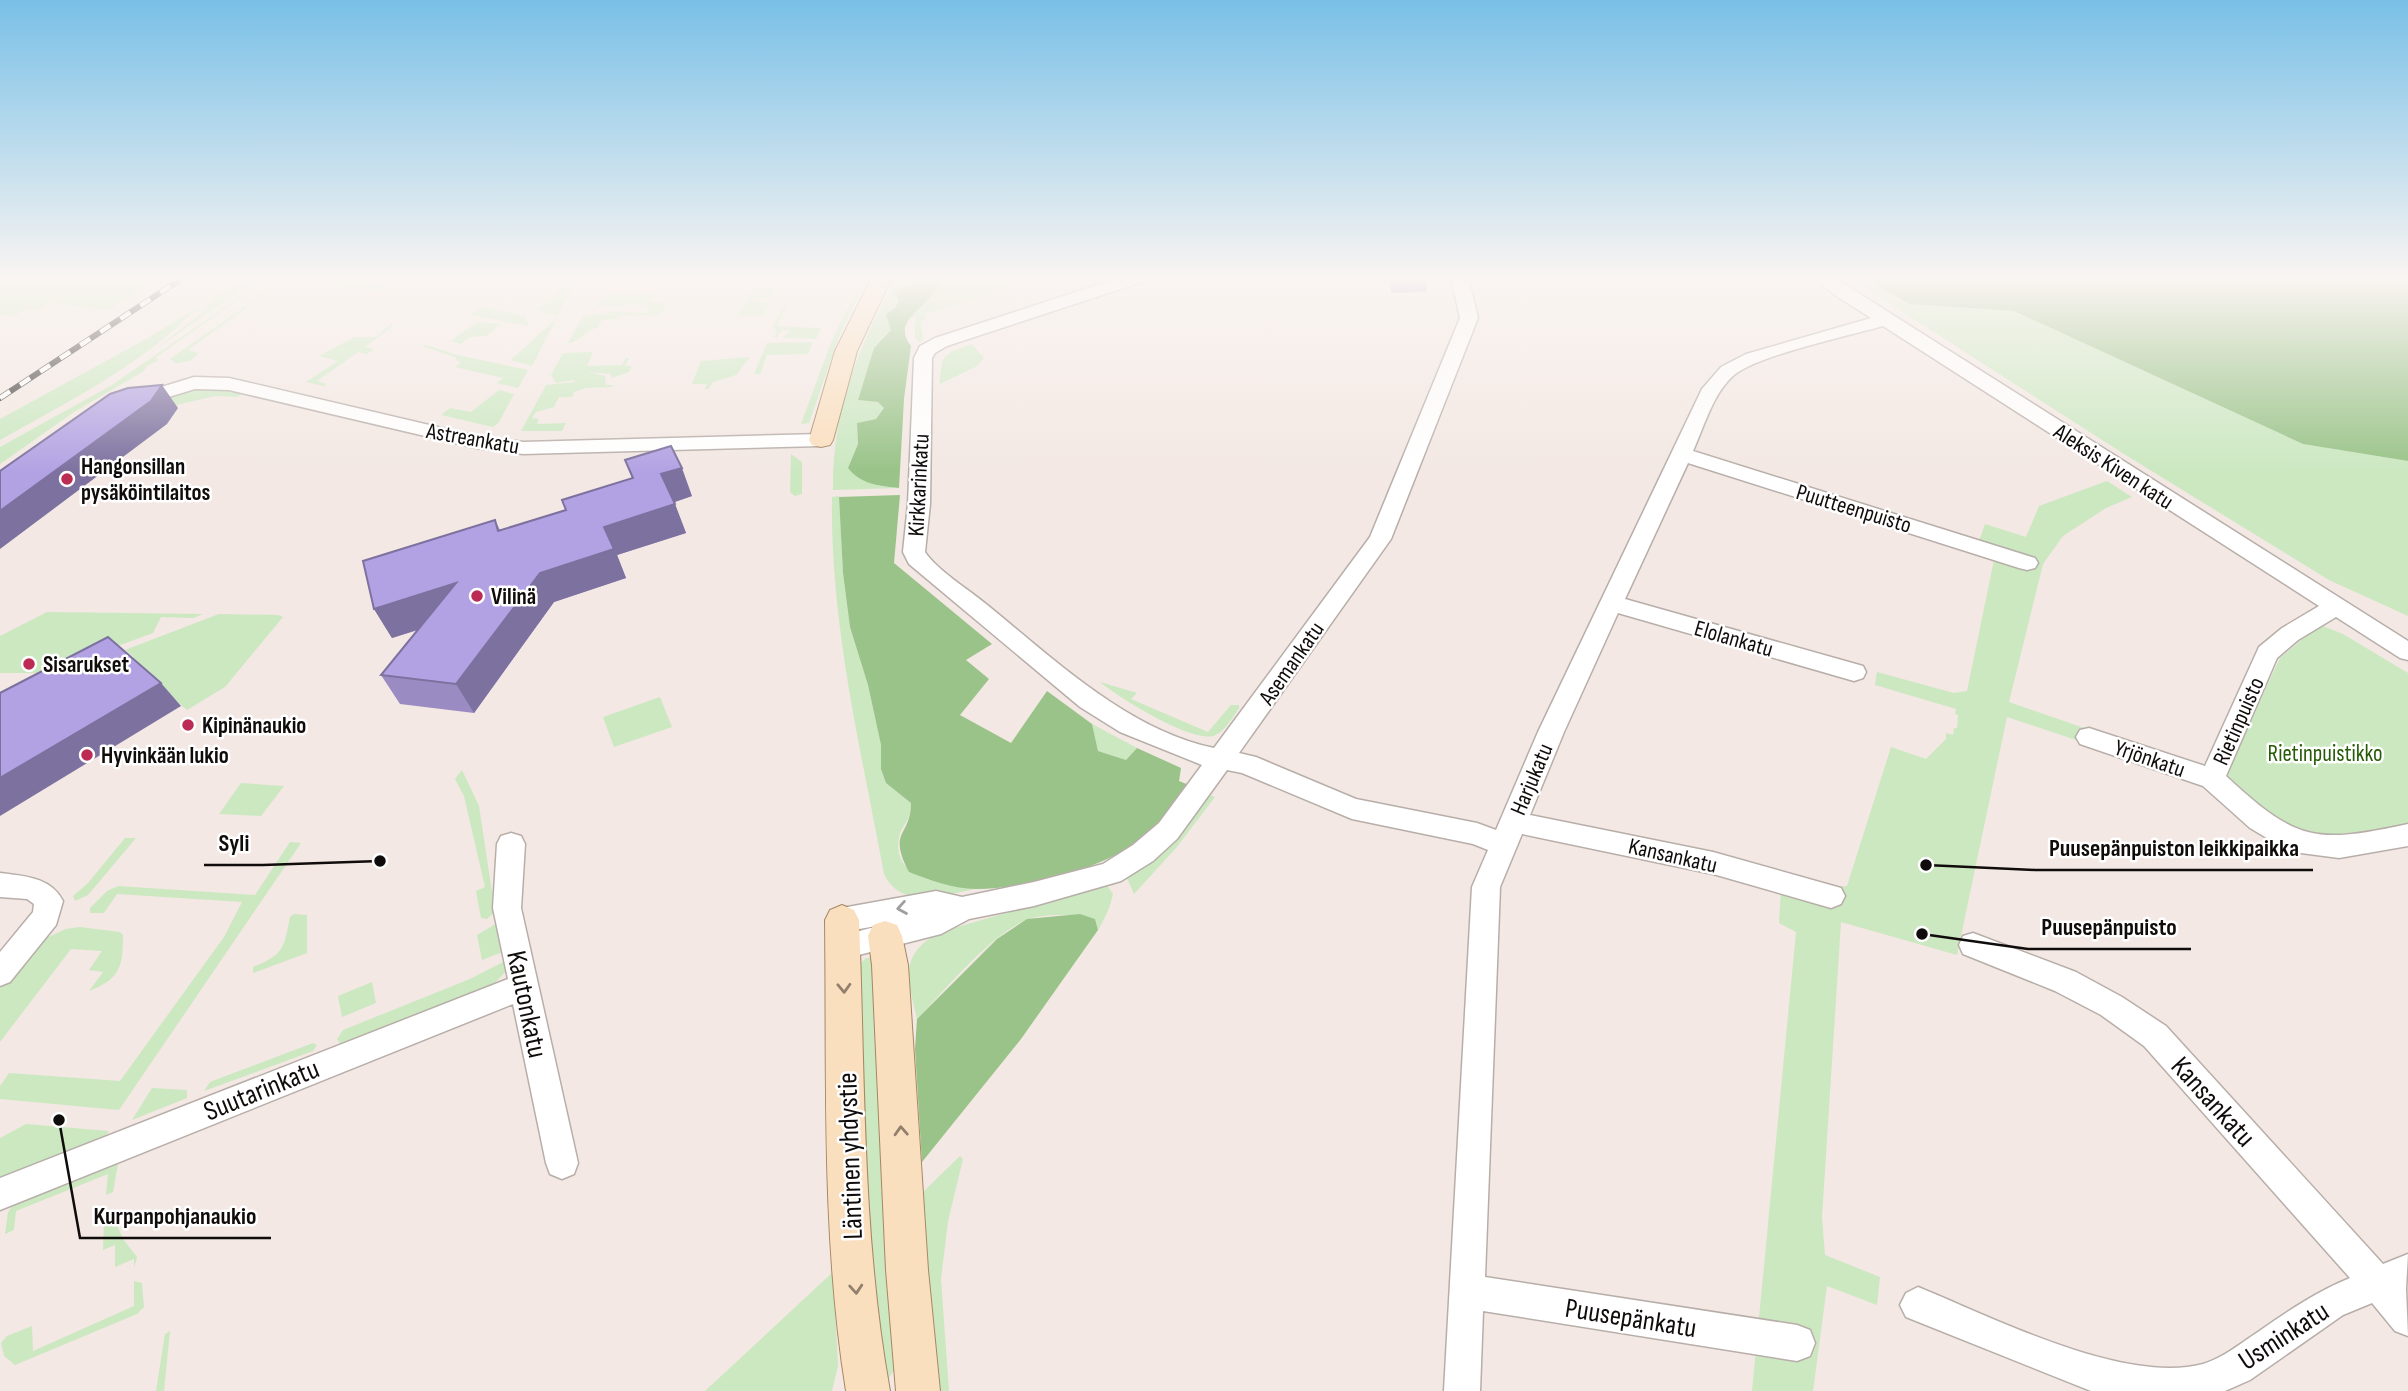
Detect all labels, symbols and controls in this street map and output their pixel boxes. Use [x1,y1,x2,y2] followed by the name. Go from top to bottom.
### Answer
[423,417,521,461] street label: Astreankatu
[2048,417,2179,516] street label: Aleksis Kiven katu
[902,433,936,537] street label: Kirkkarinkatu
[81,453,210,507] place label: Hangonsillan pysäköintilaitos
[59,471,75,487] marker: Hangonsillan pysäköintilaitos
[1793,478,1915,540] street label: Puutteenpuisto
[491,583,536,611] place label: Vilinä
[469,588,485,604] marker: Vilinä
[1691,614,1776,664] street label: Elolankatu
[1252,617,1331,711] street label: Asemankatu
[43,651,129,679] place label: Sisarukset
[21,656,37,672] marker: Sisarukset
[2207,673,2271,770] street label: Rietinpuisto
[202,712,306,740] place label: Kipinänaukio
[180,717,196,733] marker: Kipinänaukio
[2111,734,2189,784] street label: Yrjönkatu
[1504,739,1559,819] street label: Harjukatu
[2268,740,2382,768] park label: Rietinpuistikko
[101,742,229,770] place label: Hyvinkään lukio
[79,747,95,763] marker: Hyvinkään lukio
[204,820,263,865] callout: Syli
[2035,825,2313,870] callout: Puusepänpuiston leikkipaikka
[219,829,250,858] text: Syli
[1626,832,1720,880] street label: Kansankatu
[2049,834,2299,863] text: Puusepänpuiston leikkipaikka
[896,900,908,915] one-way arrow
[2028,904,2191,949] callout: Puusepänpuisto
[2041,913,2177,942] text: Puusepänpuisto
[499,948,554,1061] street label: Kautonkatu
[836,983,851,994] one-way arrow
[2164,1050,2262,1154] street label: Kansankatu
[199,1052,324,1128] street label: Suutarinkatu
[831,1072,870,1240] street label: Läntinen yhdystie
[893,1125,908,1136] one-way arrow
[80,1193,271,1238] callout: Kurpanpohjanaukio
[94,1202,256,1231] text: Kurpanpohjanaukio
[848,1284,863,1295] one-way arrow
[1563,1292,1699,1345] street label: Puusepänkatu
[2233,1295,2335,1378] street label: Usminkatu

